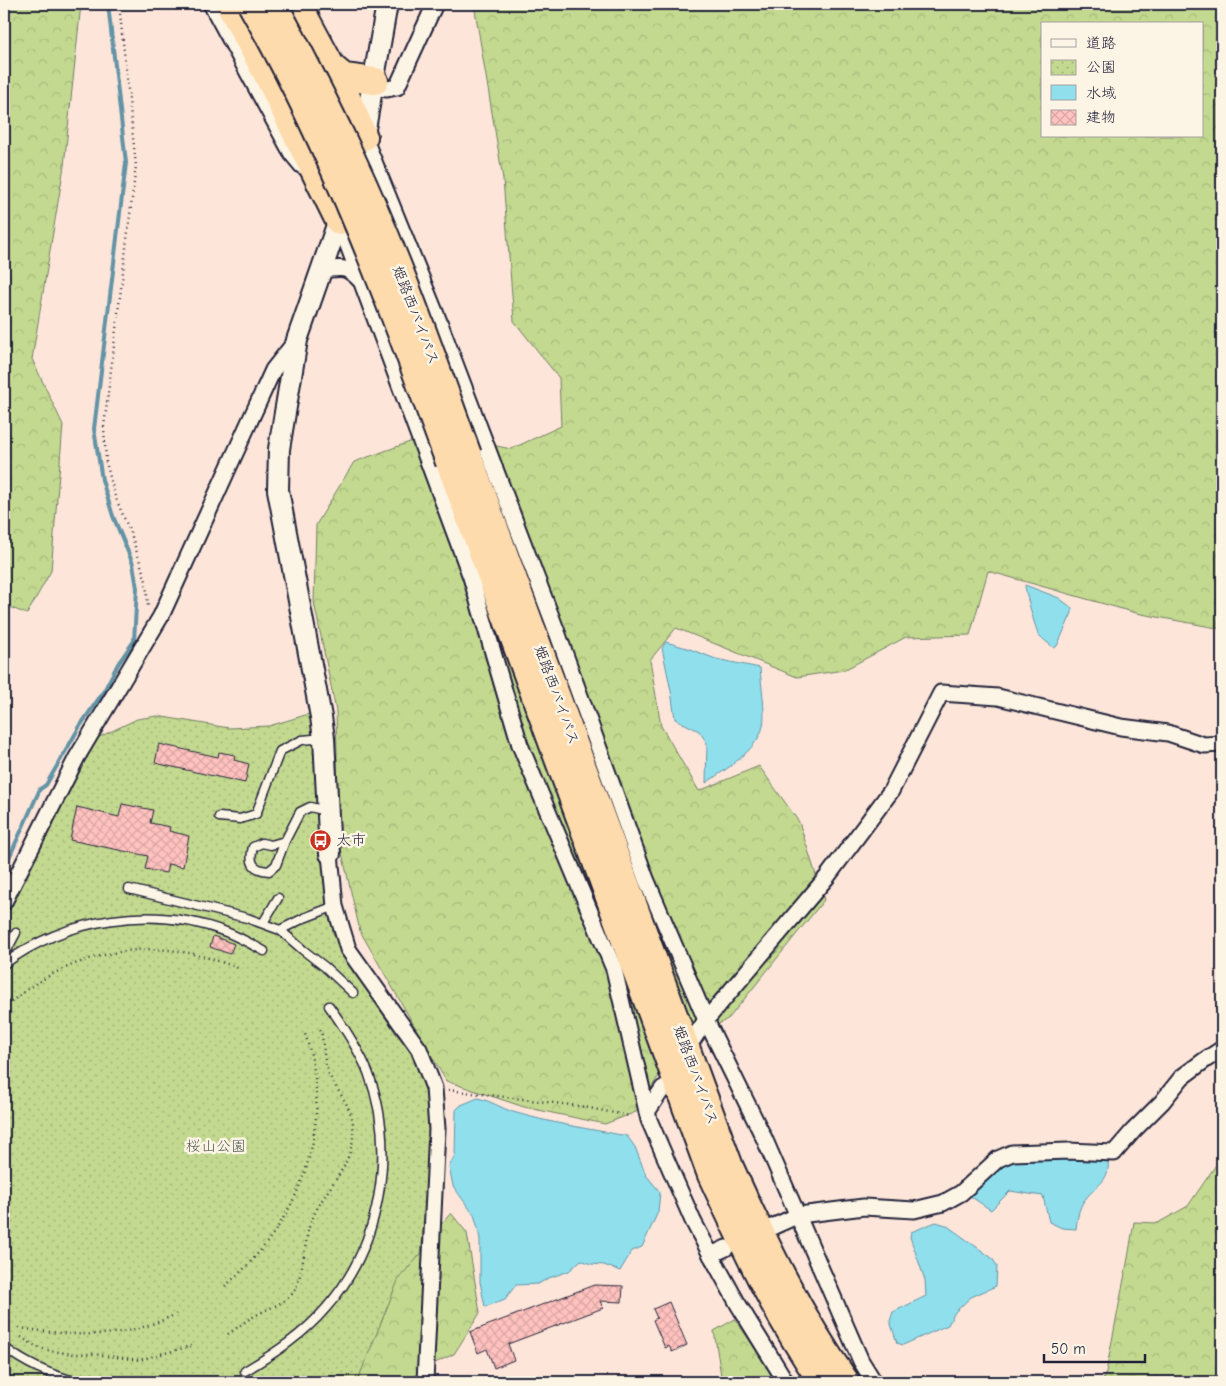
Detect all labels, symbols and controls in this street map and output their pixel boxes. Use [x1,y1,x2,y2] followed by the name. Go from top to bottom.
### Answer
[1041,22,1204,138] legend
[1086,34,1116,52] text: 道路
[1086,58,1116,76] text: 公園
[1086,84,1116,102] text: 水域
[1086,108,1116,126] text: 建物
[389,263,443,367] street label: 姫路西バイパス
[531,643,583,747] street label: 姫路西バイパス
[308,828,332,852] bus stop icon: 太市
[336,831,366,849] place label: 太市
[670,1023,722,1127] street label: 姫路西バイパス
[186,1137,246,1155] park label: 桜山公園
[1044,1331,1145,1363] scale bar
[1051,1340,1086,1358] text: 50 m

